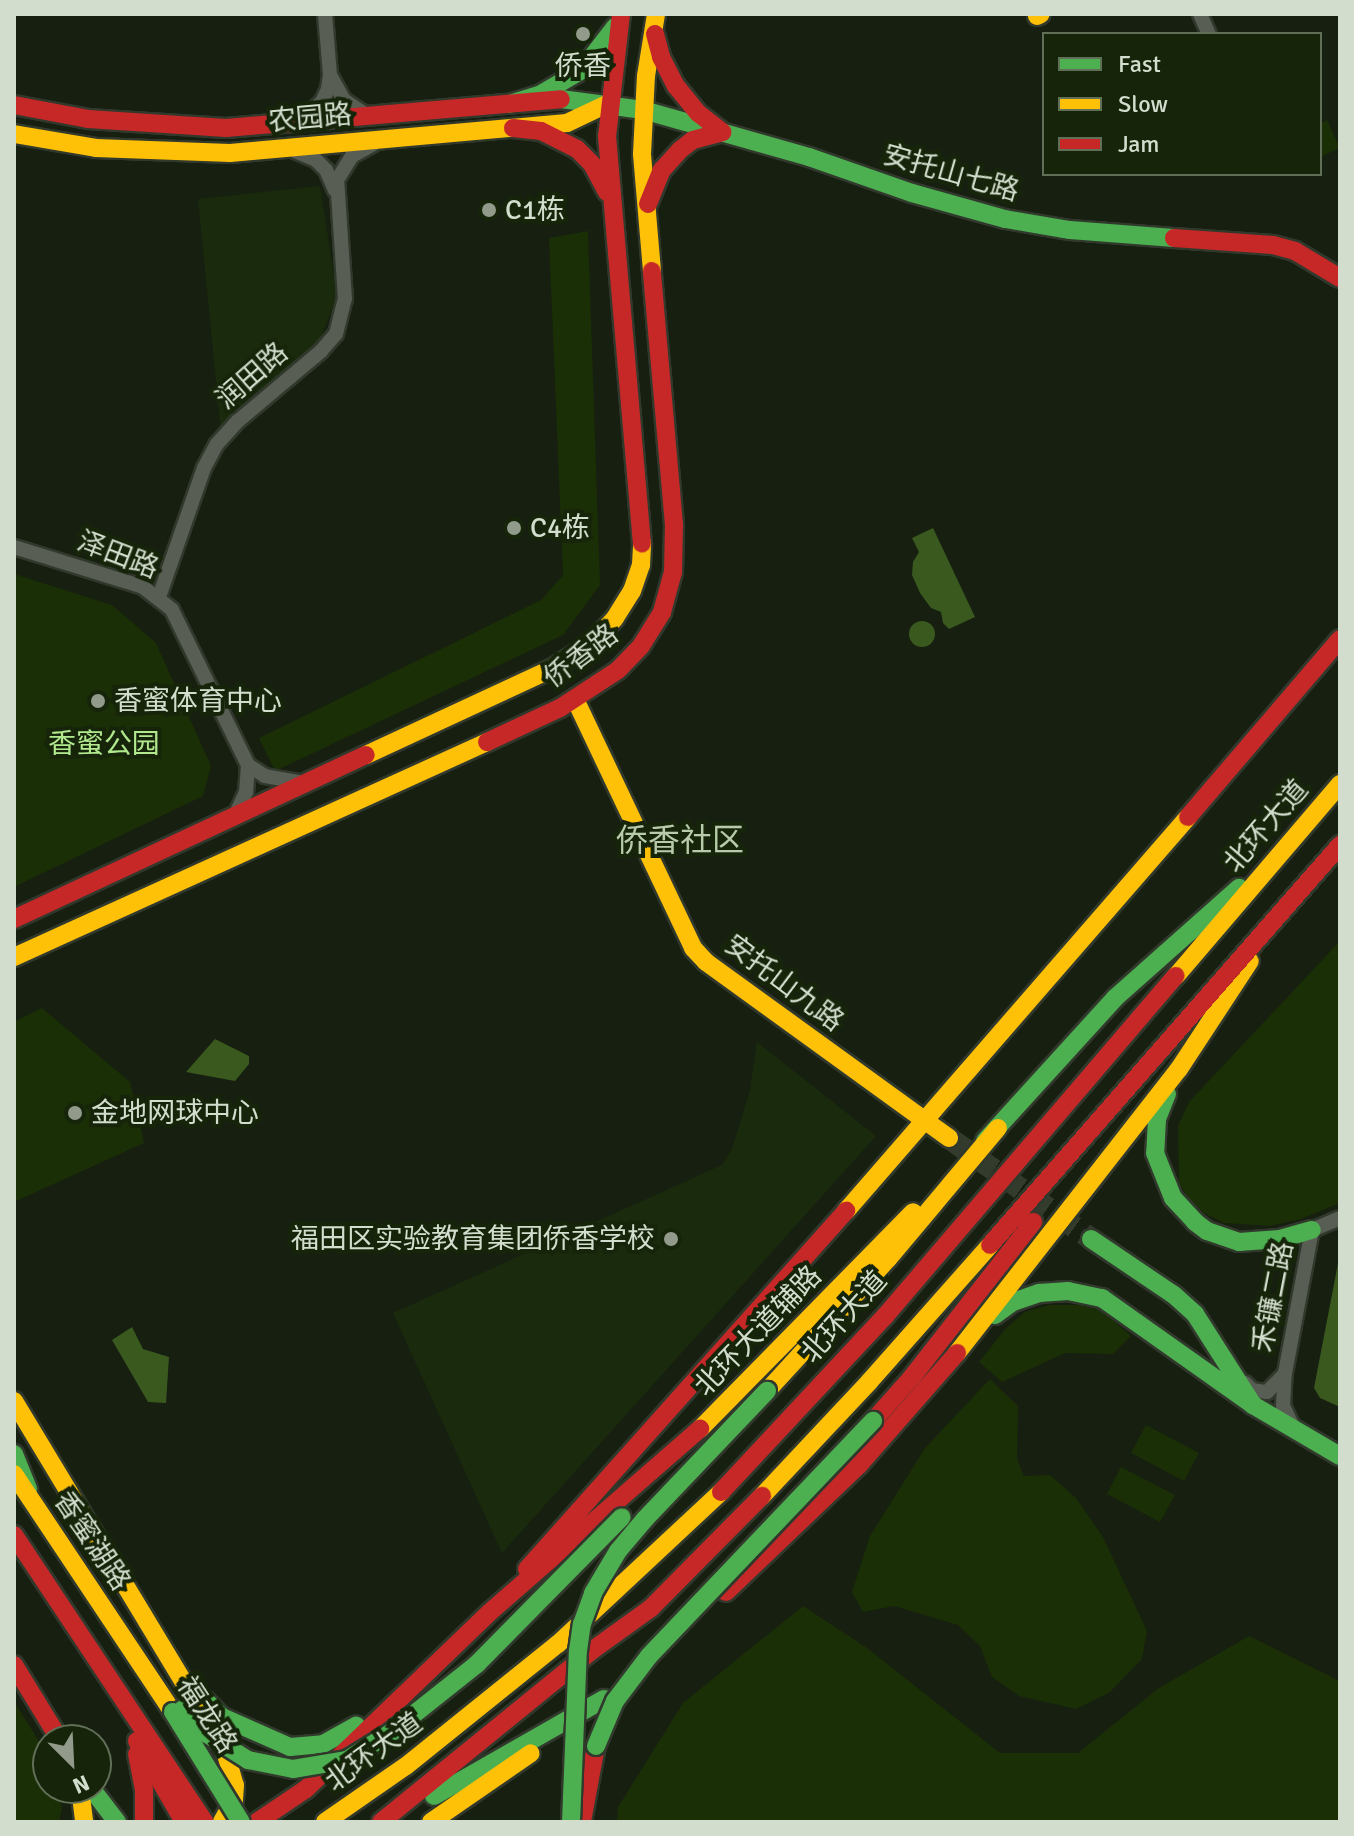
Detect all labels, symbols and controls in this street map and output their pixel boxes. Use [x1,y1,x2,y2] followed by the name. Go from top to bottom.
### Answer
[572,23,594,45] marker: 侨香
[1042,32,1322,176] legend
[555,49,611,83] place label: 侨香
[1118,49,1161,79] text: Fast
[1118,89,1168,119] text: Slow
[267,98,353,138] street label: 农园路
[1118,129,1159,159] text: Jam
[879,138,1023,208] street label: 安托山七路
[505,193,565,227] place label: C1栋
[480,201,498,219] marker: C1栋
[209,336,295,416] street label: 润田路
[530,511,590,545] place label: C4栋
[505,519,523,537] marker: C4栋
[73,524,163,586] street label: 泽田路
[537,617,625,695] street label: 侨香路
[114,684,282,718] place label: 香蜜体育中心
[89,692,107,710] marker: 香蜜体育中心
[48,727,160,761] park label: 香蜜公园
[1217,773,1315,879] street label: 北环大道
[616,822,744,860] district label: 侨香社区
[718,927,850,1039] street label: 安托山九路
[91,1096,259,1130] place label: 金地网球中心
[66,1104,84,1122] marker: 金地网球中心
[291,1222,655,1256] place label: 福田区实验教育集团侨香学校
[662,1230,680,1248] marker: 福田区实验教育集团侨香学校
[1246,1239,1300,1355] street label: 禾镰二路
[688,1259,828,1403] street label: 北环大道辅路
[794,1264,894,1370] street label: 北环大道
[47,1485,137,1597] street label: 香蜜湖路
[170,1671,244,1759] street label: 福龙路
[319,1705,429,1799] street label: 北环大道
[32,1724,112,1804] north arrow
[69,1769,94,1800] text: N

